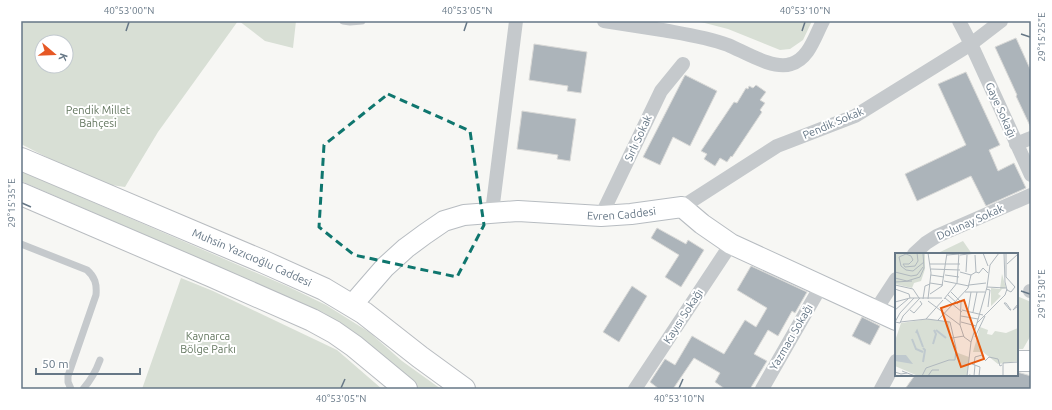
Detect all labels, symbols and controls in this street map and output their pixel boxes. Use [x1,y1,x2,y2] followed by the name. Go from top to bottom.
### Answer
[104,5,154,16] text: 40°53'00"N
[442,5,492,16] text: 40°53'05"N
[780,5,830,16] text: 40°53'10"N
[1036,12,1047,62] text: 29°15'25"E
[34,34,74,74] north arrow
[56,52,70,63] text: K
[983,81,1019,139] street label: Gaye Sokağı
[66,104,131,129] park label: Pendik Millet Bahçesi
[801,105,866,141] street label: Pendik Sokak
[622,113,654,163] street label: Sırlı Sokak
[6,178,17,228] text: 29°15'35"E
[935,202,1006,242] street label: Dolunay Sokak
[587,205,657,222] street label: Evren Caddesi
[190,226,313,289] street label: Muhsin Yazıcıoğlu Caddesi
[895,253,1018,376] inset map
[1036,269,1047,319] text: 29°15'30"E
[661,286,705,346] street label: Kayısı Sokağı
[767,302,815,372] street label: Yazmacı Sokağı
[180,330,236,355] park label: Kaynarca Bölge Parkı
[36,350,140,376] scale bar
[42,357,69,370] text: 50 m
[316,393,366,404] text: 40°53'05"N
[654,393,704,404] text: 40°53'10"N

